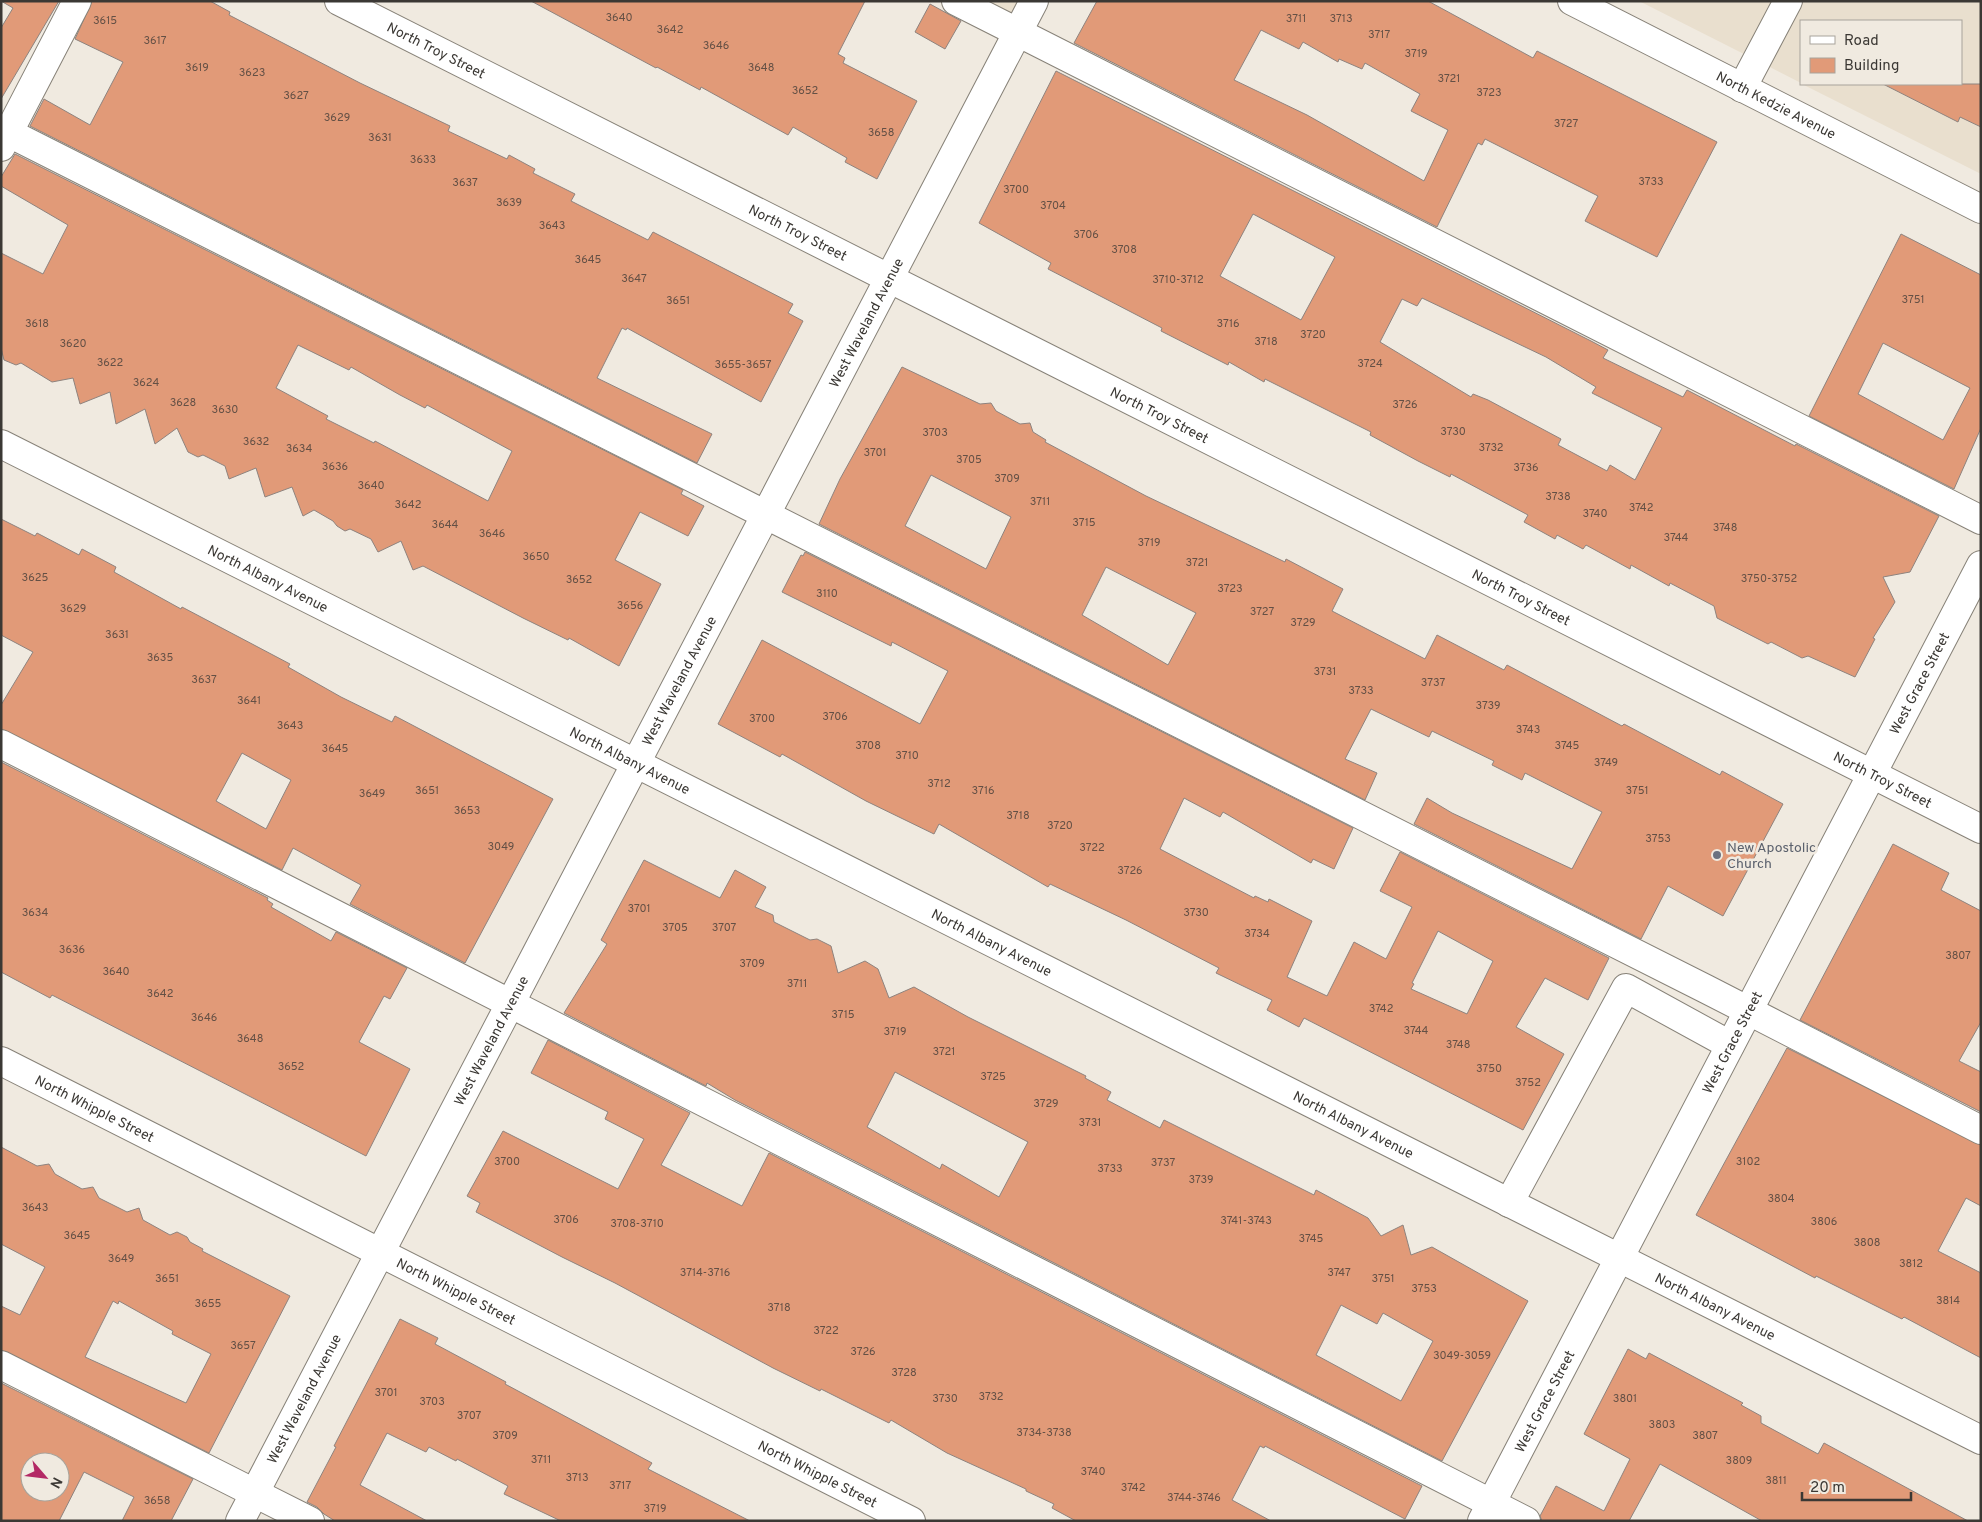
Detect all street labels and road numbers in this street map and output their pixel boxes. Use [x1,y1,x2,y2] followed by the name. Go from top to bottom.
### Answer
[384,19,488,83] street label: North Troy Street
[1713,69,1838,144] street label: North Kedzie Avenue
[745,202,849,266] street label: North Troy Street
[826,256,908,391] street label: West Waveland Avenue
[1107,384,1211,448] street label: North Troy Street
[204,542,331,617] street label: North Albany Avenue
[1468,567,1573,630] street label: North Troy Street
[639,614,721,749] street label: West Waveland Avenue
[1887,630,1954,738] street label: West Grace Street
[566,724,692,799] street label: North Albany Avenue
[1830,749,1934,813] street label: North Troy Street
[928,906,1054,981] street label: North Albany Avenue
[451,974,533,1109] street label: West Waveland Avenue
[1700,989,1767,1097] street label: West Grace Street
[32,1072,156,1147] street label: North Whipple Street
[1290,1088,1416,1163] street label: North Albany Avenue
[393,1255,518,1330] street label: North Whipple Street
[1652,1270,1778,1345] street label: North Albany Avenue
[264,1332,346,1467] street label: West Waveland Avenue
[1512,1348,1579,1456] street label: West Grace Street
[754,1438,879,1512] street label: North Whipple Street

